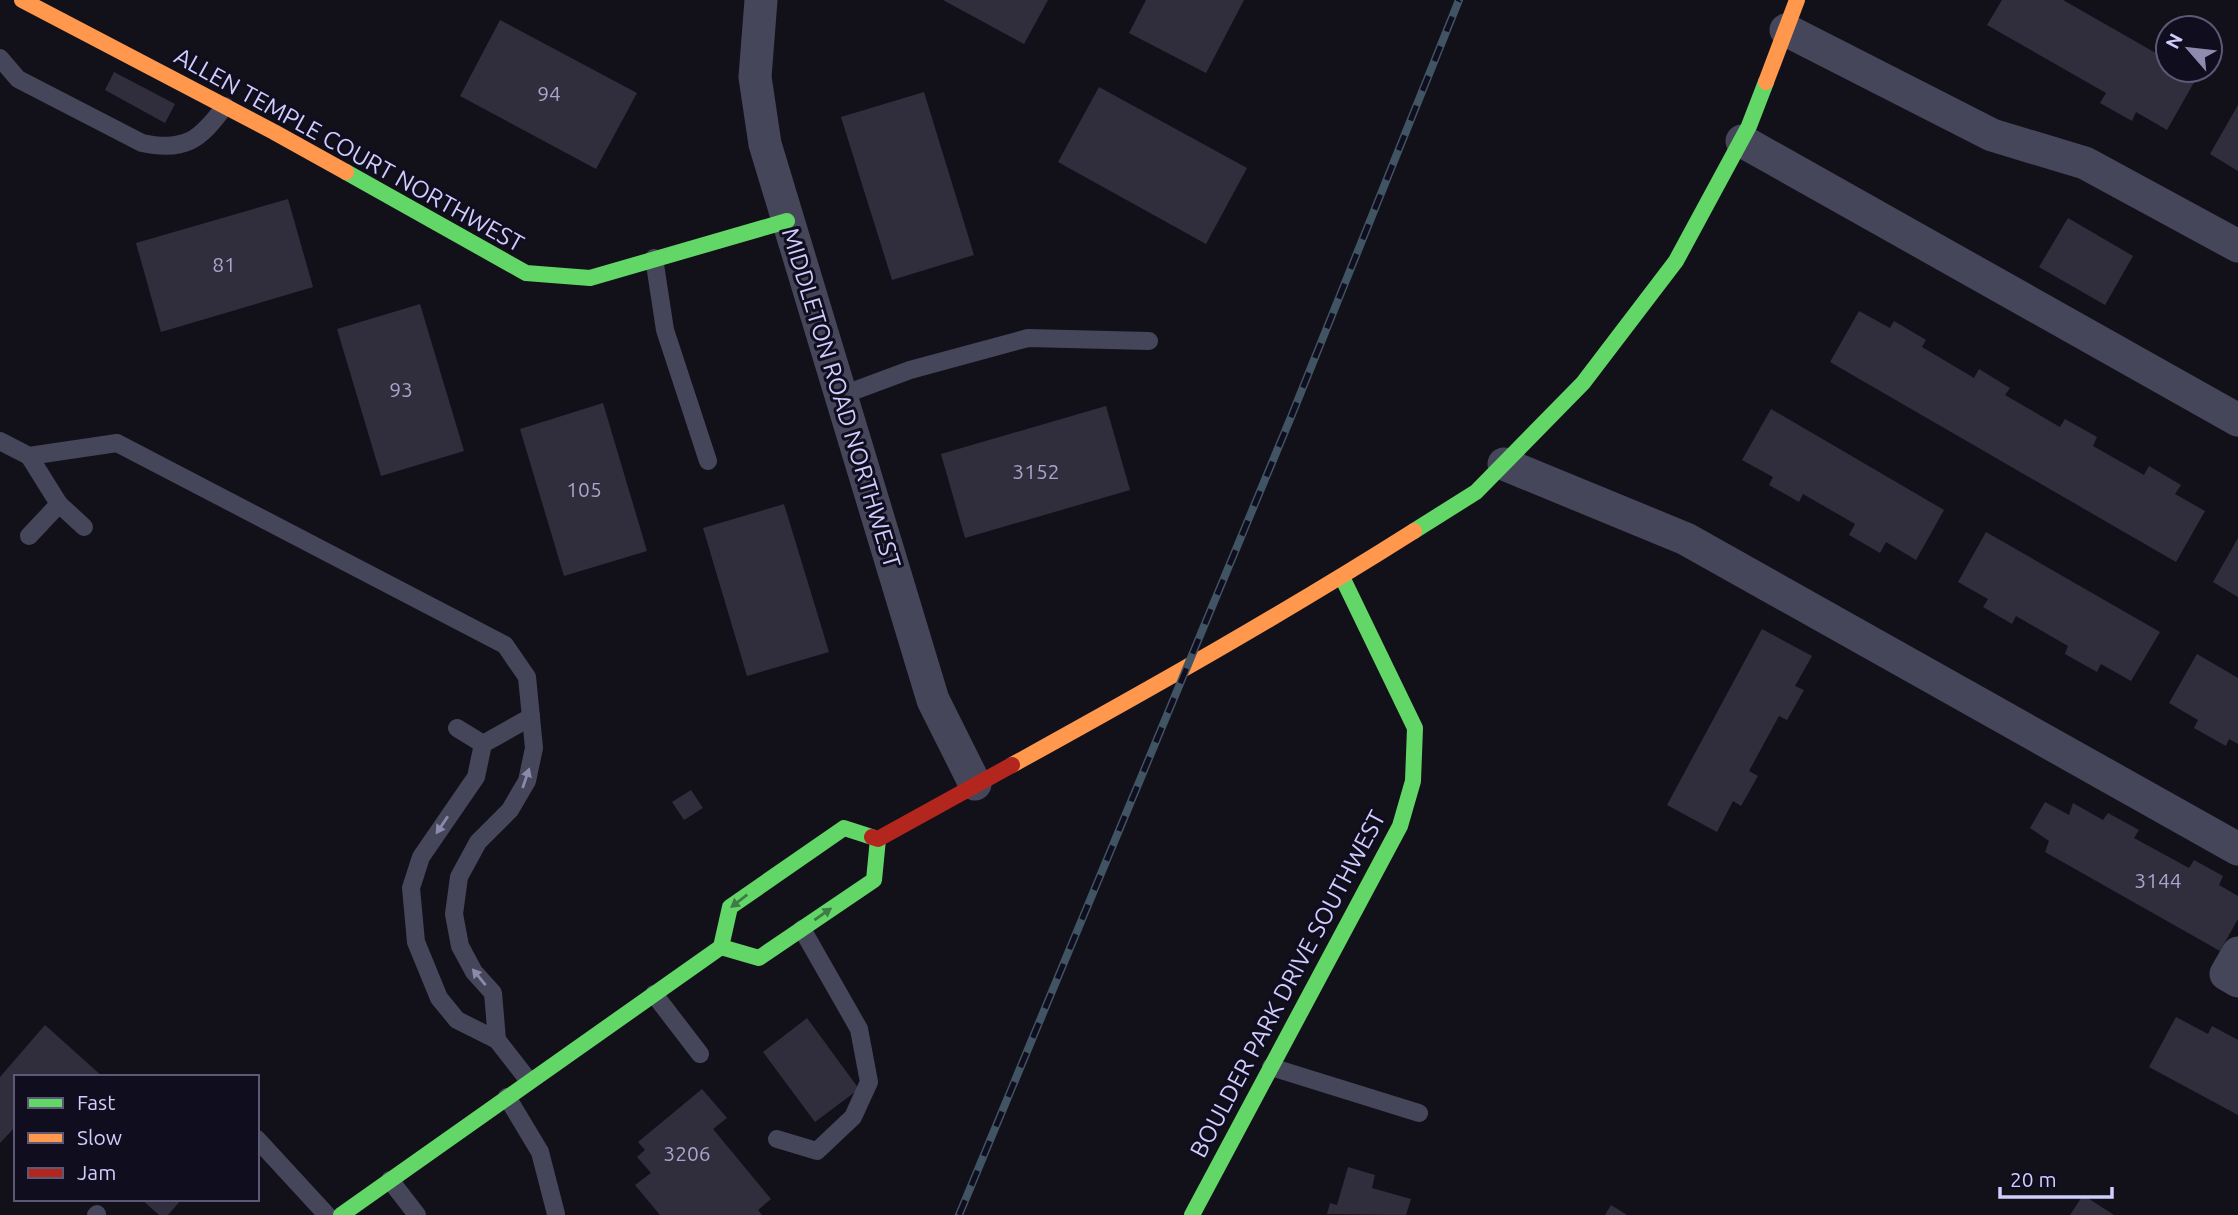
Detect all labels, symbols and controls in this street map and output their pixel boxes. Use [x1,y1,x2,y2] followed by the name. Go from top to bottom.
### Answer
[2154,14,2224,84] north arrow
[2161,30,2187,52] text: N
[170,42,528,257] street label: ALLEN TEMPLE COURT NORTHWEST
[537,81,561,105] house number: 94
[777,224,906,571] street label: MIDDLETON ROAD NORTHWEST
[212,252,236,276] house number: 81
[389,377,413,401] house number: 93
[1012,459,1060,483] house number: 3152
[566,477,602,501] house number: 105
[521,768,532,789] one-way arrow
[1184,806,1391,1162] street label: BOULDER PARK DRIVE SOUTHWEST
[435,816,449,834] one-way arrow
[2134,868,2182,892] house number: 3144
[730,894,748,909] one-way arrow
[814,907,832,921] one-way arrow
[472,968,487,986] one-way arrow
[14,1075,259,1201] legend
[77,1090,115,1114] text: Fast
[77,1125,122,1149] text: Slow
[663,1141,711,1165] house number: 3206
[2000,1156,2112,1200] scale bar
[77,1160,116,1184] text: Jam
[2010,1167,2057,1191] text: 20 m

